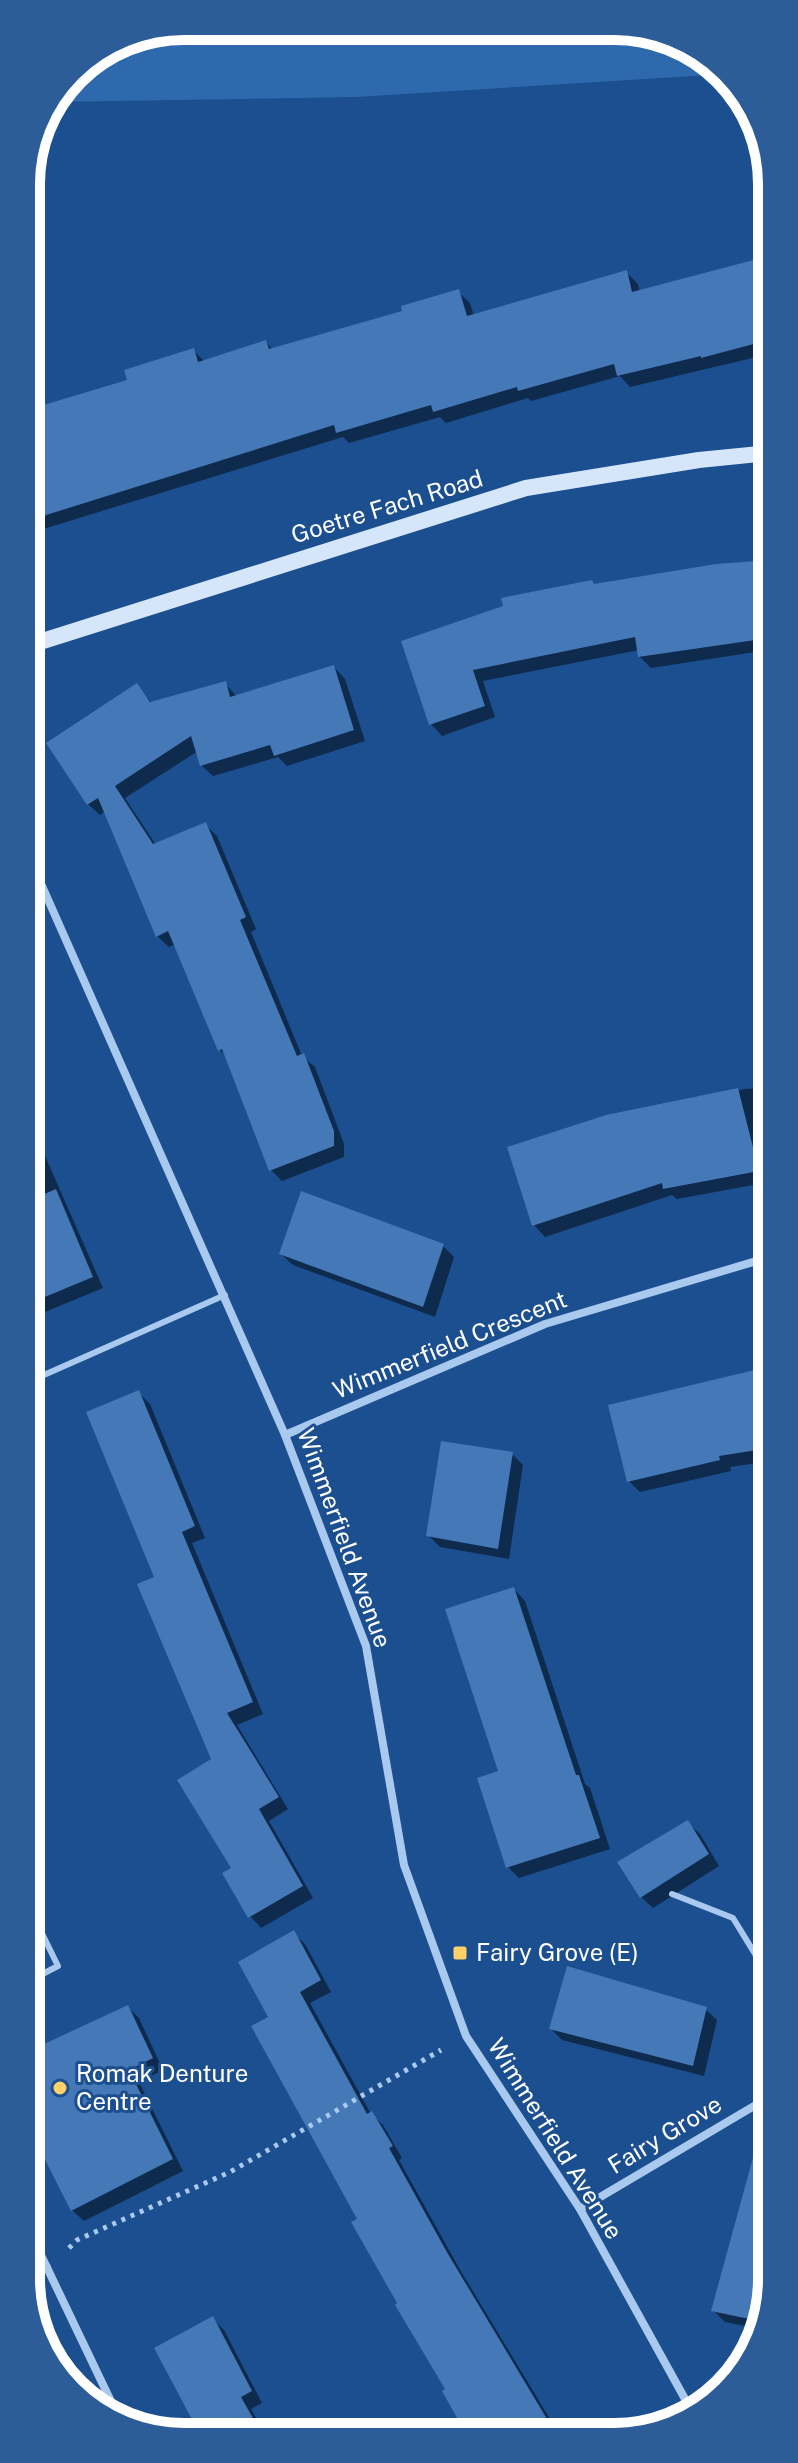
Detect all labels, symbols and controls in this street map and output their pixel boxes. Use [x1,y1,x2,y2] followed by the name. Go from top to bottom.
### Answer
[288,464,486,548] street label: Goetre Fach Road
[329,1284,571,1404] street label: Wimmerfield Crescent
[292,1424,398,1651] street label: Wimmerfield Avenue
[476,1938,639,1966] place label: Fairy Grove (E)
[451,1944,469,1962] marker: Fairy Grove (E)
[483,2033,629,2244] street label: Wimmerfield Avenue
[76,2059,248,2115] place label: Romak Denture Centre
[51,2079,69,2097] marker: Romak Denture Centre
[603,2089,726,2179] street label: Fairy Grove

